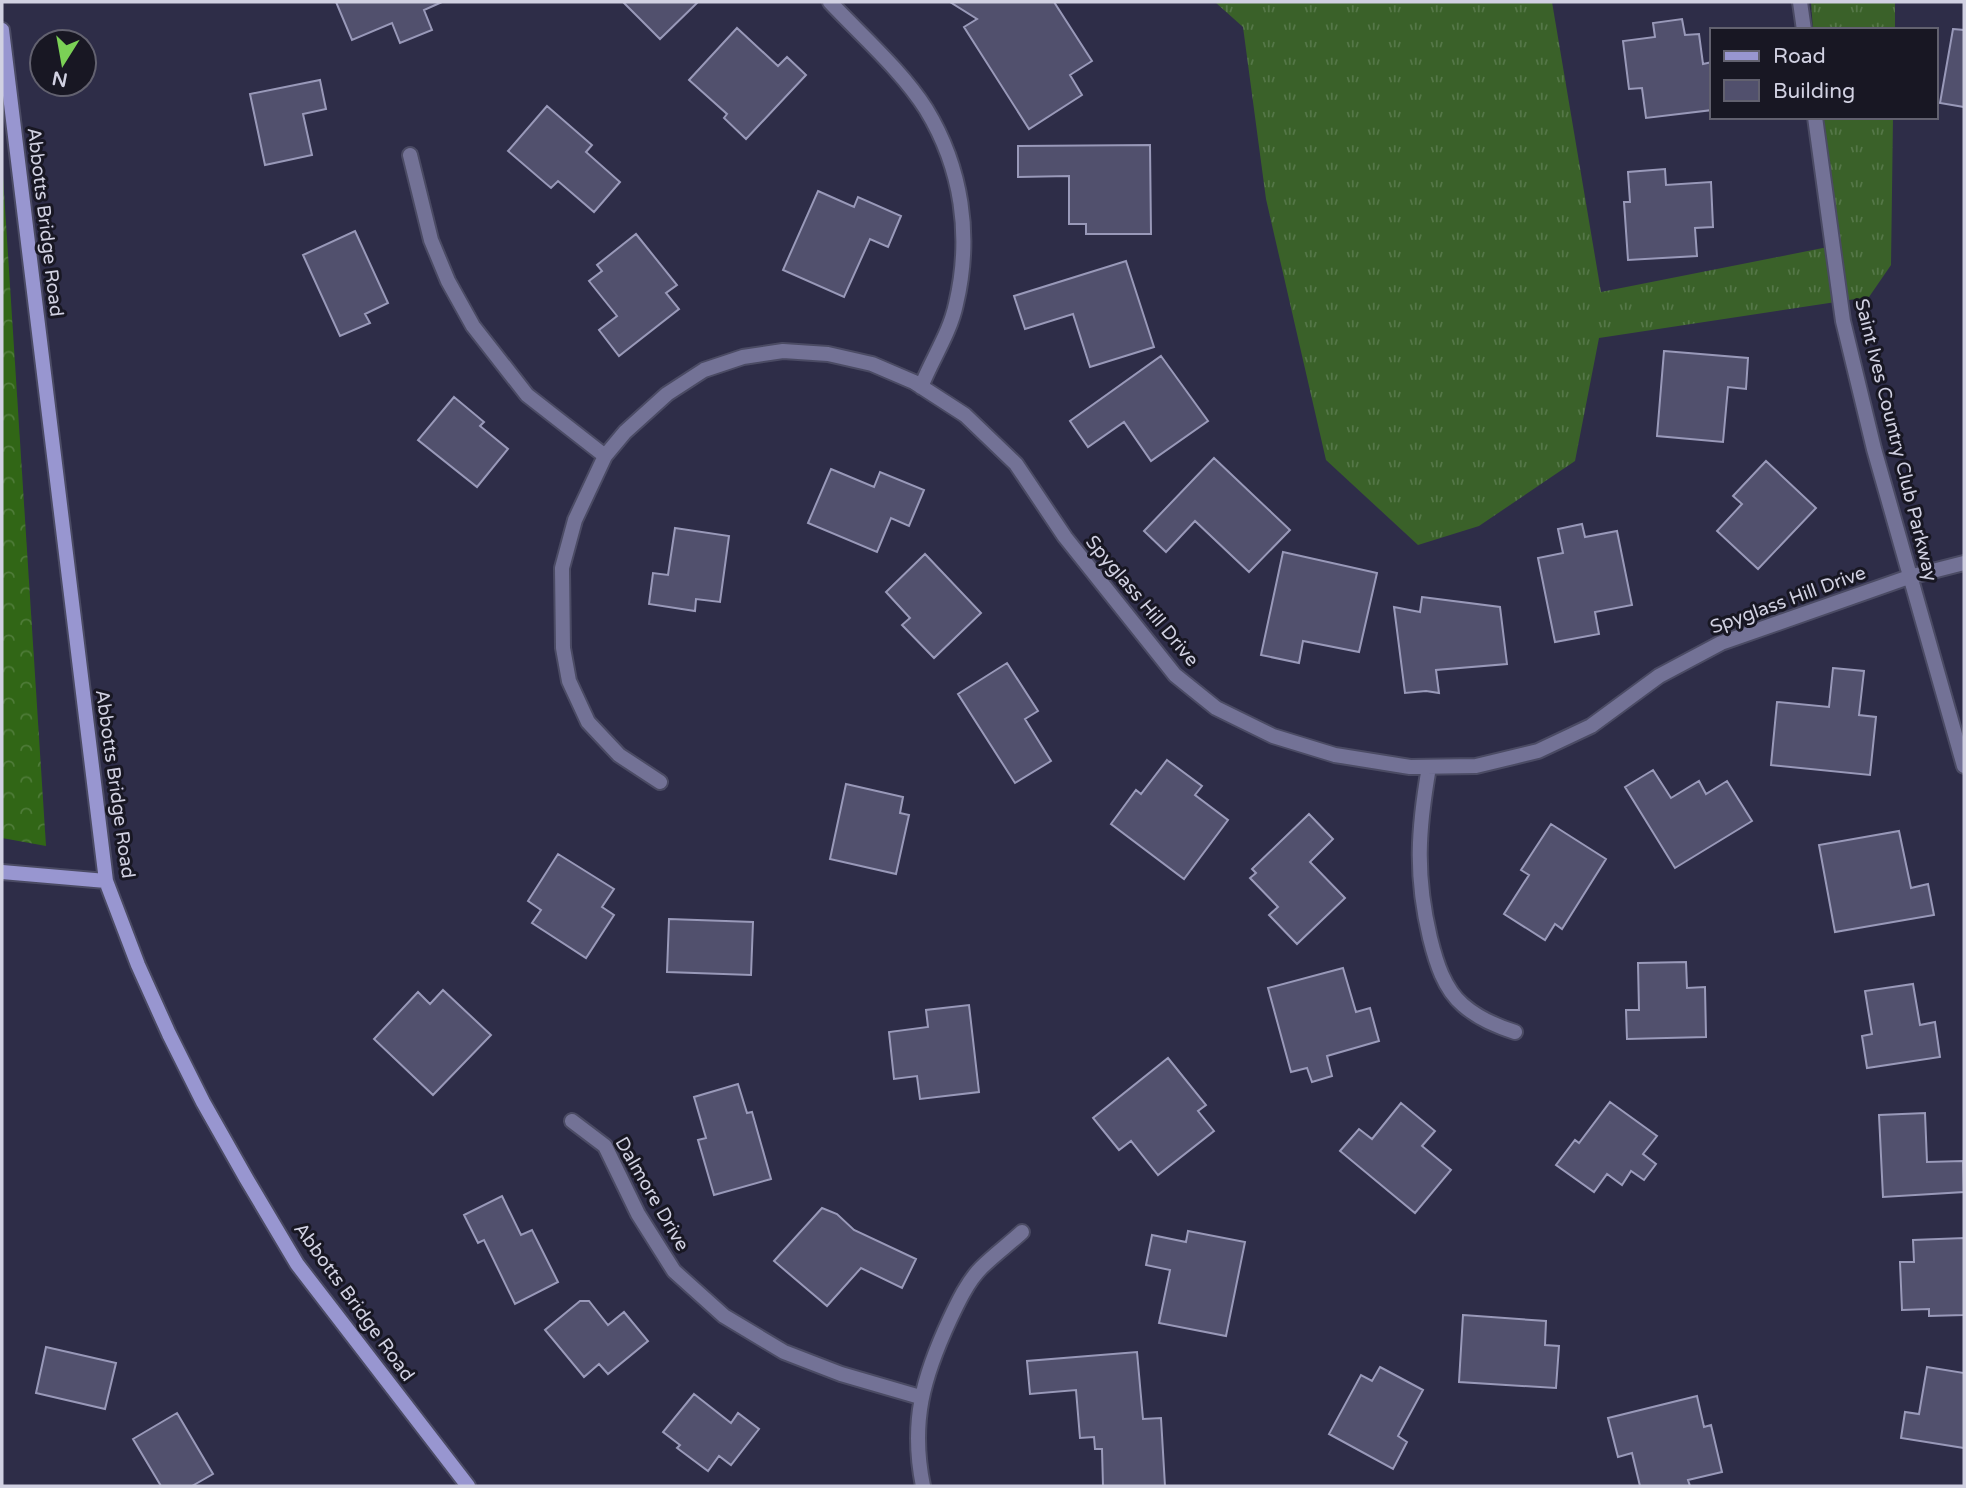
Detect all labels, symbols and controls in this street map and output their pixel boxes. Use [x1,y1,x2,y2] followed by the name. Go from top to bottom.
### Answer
[28,28,98,98] north arrow
[1710,28,1938,119] legend
[1773,44,1826,69] text: Road
[50,66,70,91] text: N
[1773,79,1855,104] text: Building
[22,126,68,318] street label: Abbotts Bridge Road
[1850,296,1942,584] street label: Saint Ives Country Club Parkway
[1081,531,1203,671] street label: Spyglass Hill Drive
[1707,562,1869,638] street label: Spyglass Hill Drive
[91,688,139,880] street label: Abbotts Bridge Road
[610,1133,694,1255] street label: Dalmore Drive
[289,1218,419,1386] street label: Abbotts Bridge Road

